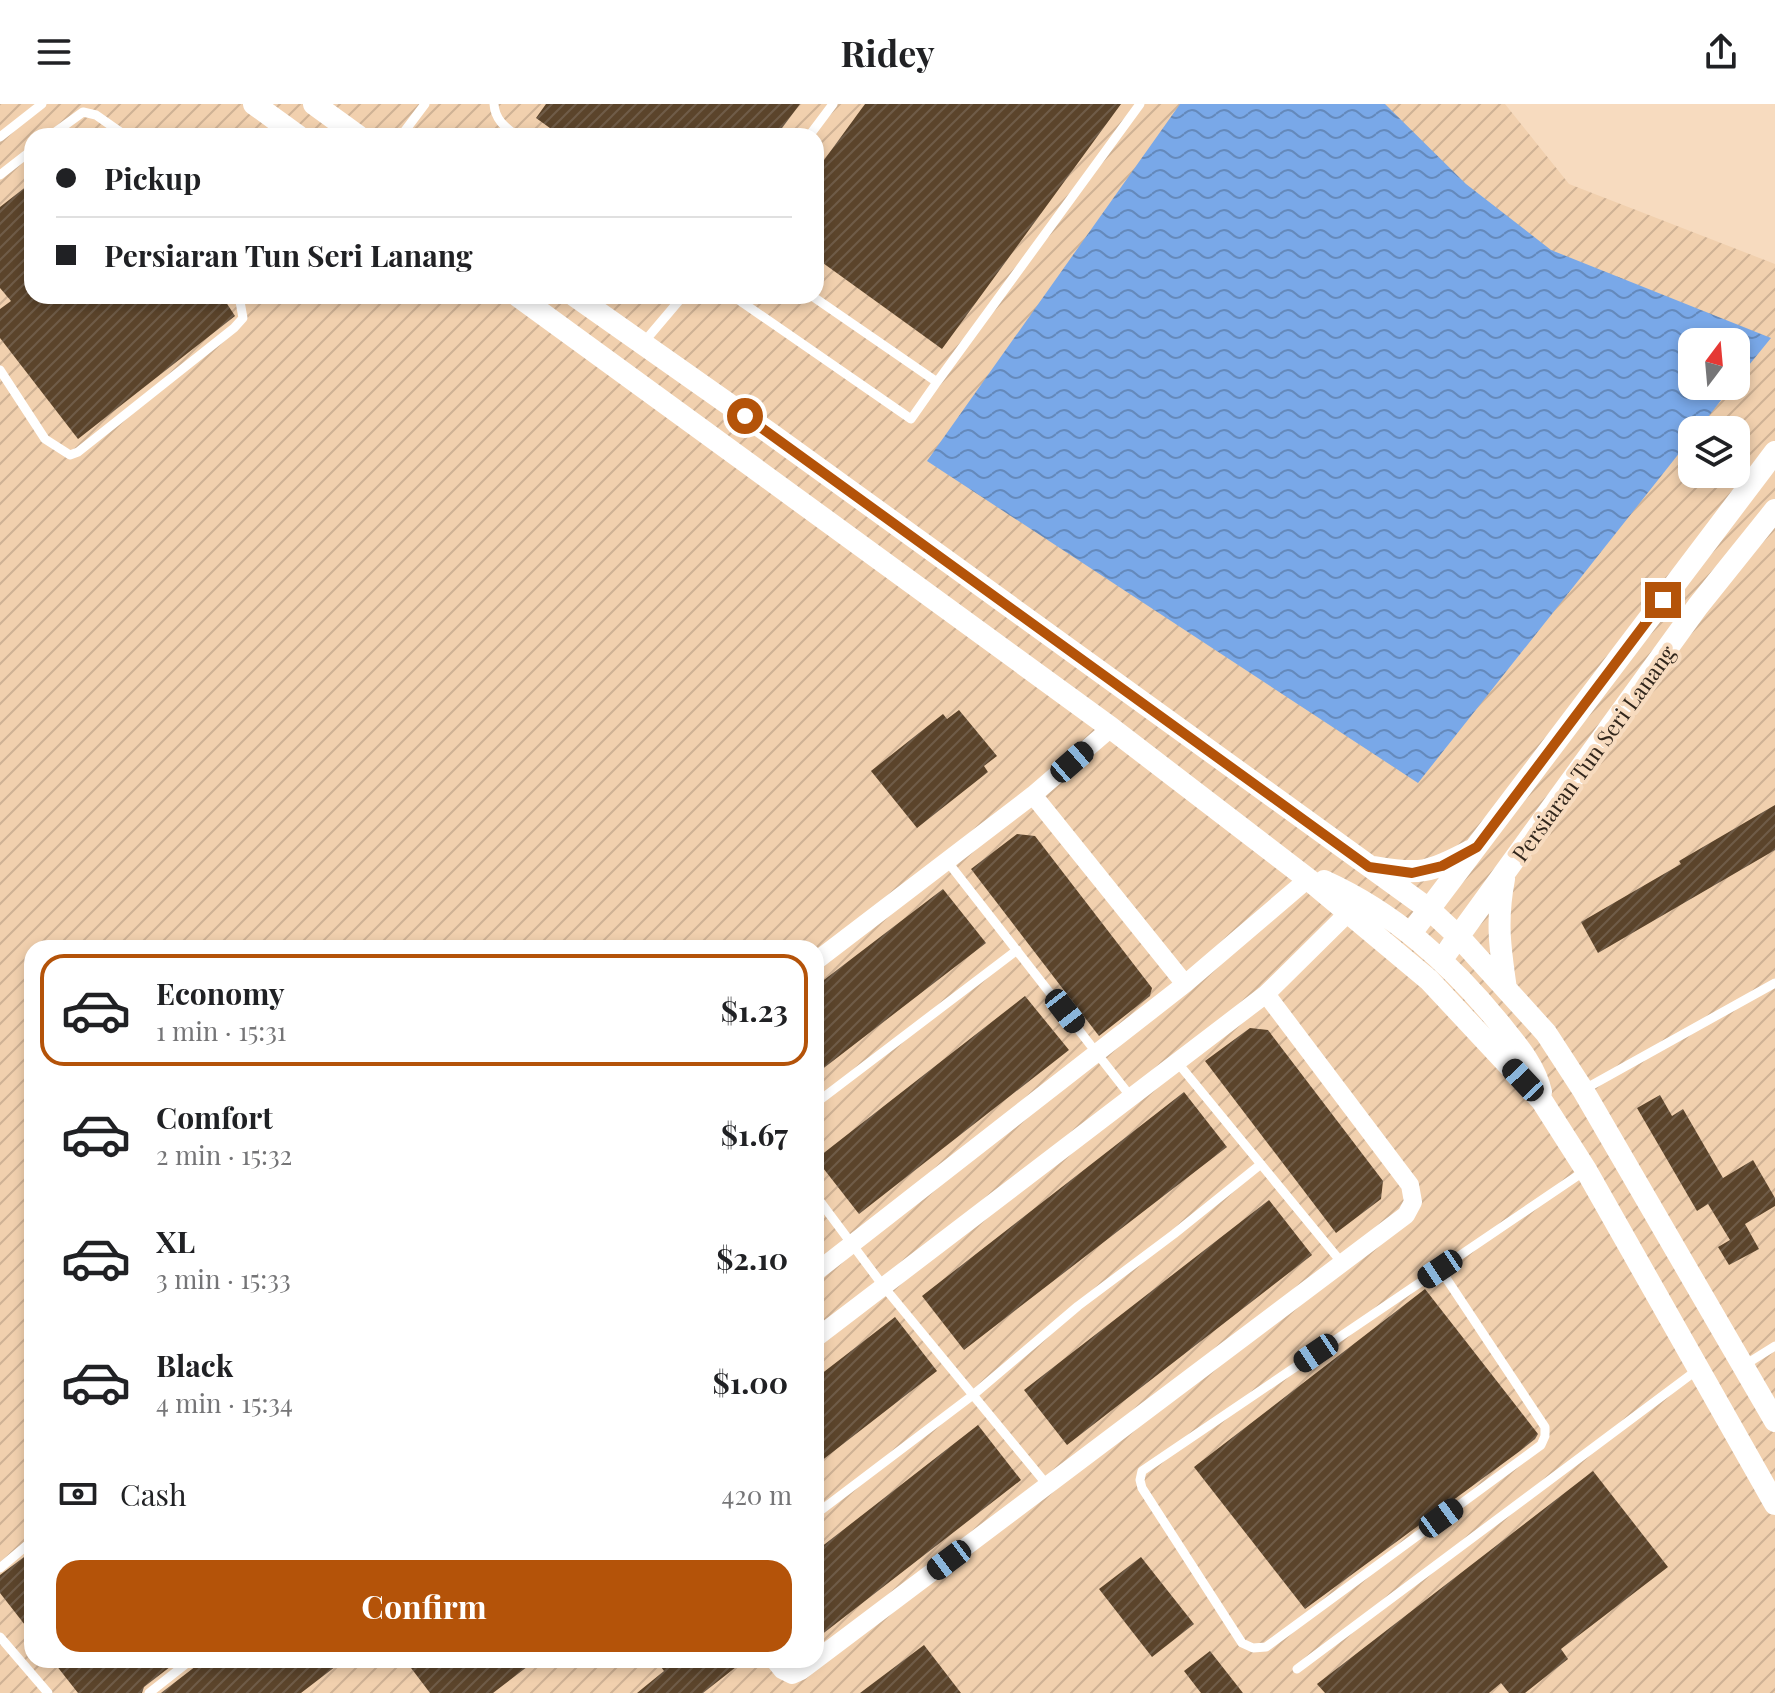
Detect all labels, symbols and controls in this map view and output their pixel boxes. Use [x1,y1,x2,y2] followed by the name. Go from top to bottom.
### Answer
[840,28,935,76] text: Ridey
[32,30,76,74] icon: menu
[1699,30,1743,74] icon: share
[104,158,201,198] text: Pickup
[104,235,473,275] text: Persiaran Tun Seri Lanang
[1678,328,1750,400] north arrow
[1678,328,1750,488] map controls
[727,398,763,434] route start
[1678,416,1750,488] button: layers
[1645,582,1681,618] route end
[1504,639,1682,867] street label: Persiaran Tun Seri Lanang
[1046,737,1098,787] car
[156,973,285,1013] text: Economy
[60,974,132,1046] icon: car
[1041,985,1089,1037] car
[721,990,788,1030] text: $1.23
[156,1013,287,1048] text: 1 min · 15:31
[1498,1054,1548,1106] car
[156,1097,273,1137] text: Comfort
[60,1098,132,1170] icon: car
[721,1114,788,1154] text: $1.67
[156,1137,292,1172] text: 2 min · 15:32
[156,1221,195,1261] text: XL
[60,1222,132,1294] icon: car
[716,1238,788,1278] text: $2.10
[1413,1246,1467,1292] car
[156,1261,291,1296] text: 3 min · 15:33
[1289,1330,1343,1376] car
[156,1345,233,1385] text: Black
[60,1346,132,1418] icon: car
[712,1362,788,1402] text: $1.00
[156,1385,293,1420] text: 4 min · 15:34
[56,1472,100,1516] icon: cash
[120,1474,187,1514] text: Cash
[722,1477,792,1512] text: 420 m
[1415,1494,1467,1542] car
[923,1536,975,1584] car
[56,1560,792,1652] button: Confirm

